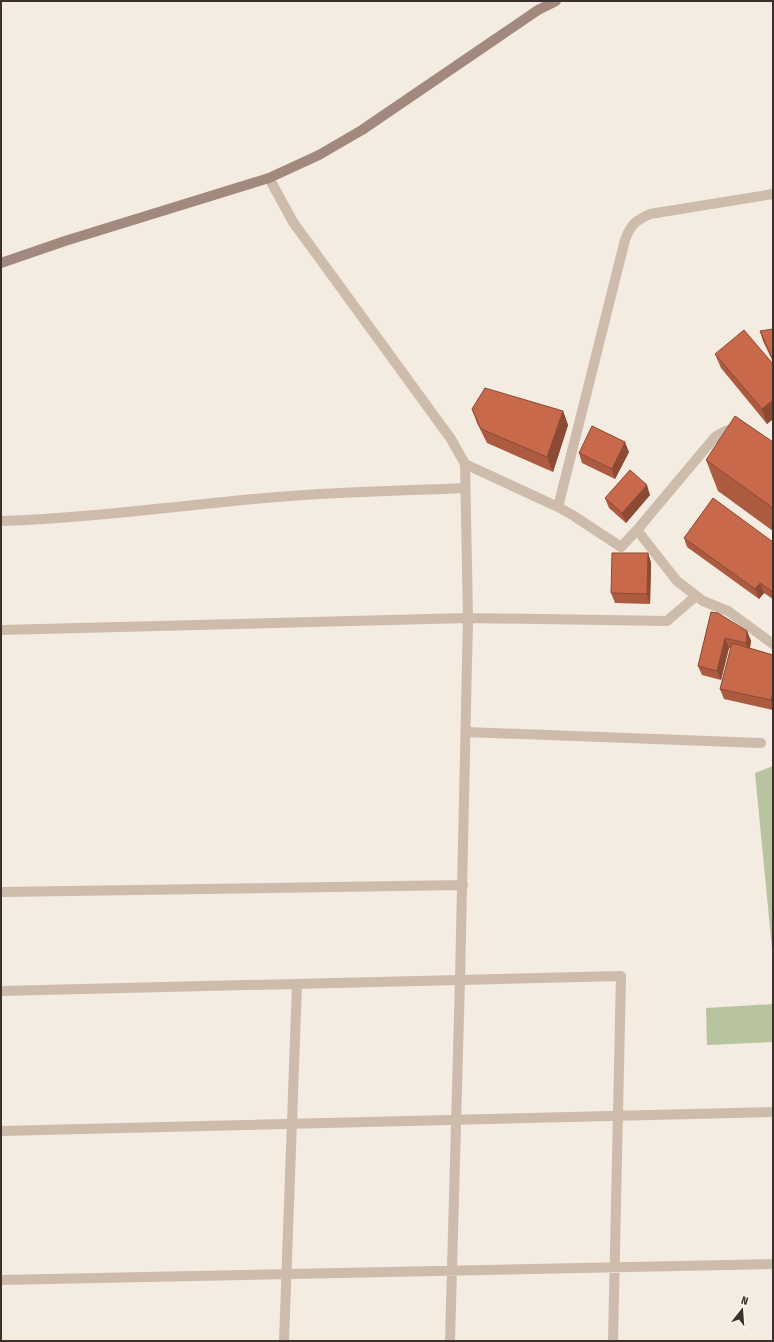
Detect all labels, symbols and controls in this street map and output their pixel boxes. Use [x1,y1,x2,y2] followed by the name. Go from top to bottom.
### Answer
[722,1290,762,1330] north arrow
[740,1294,750,1308] text: N

